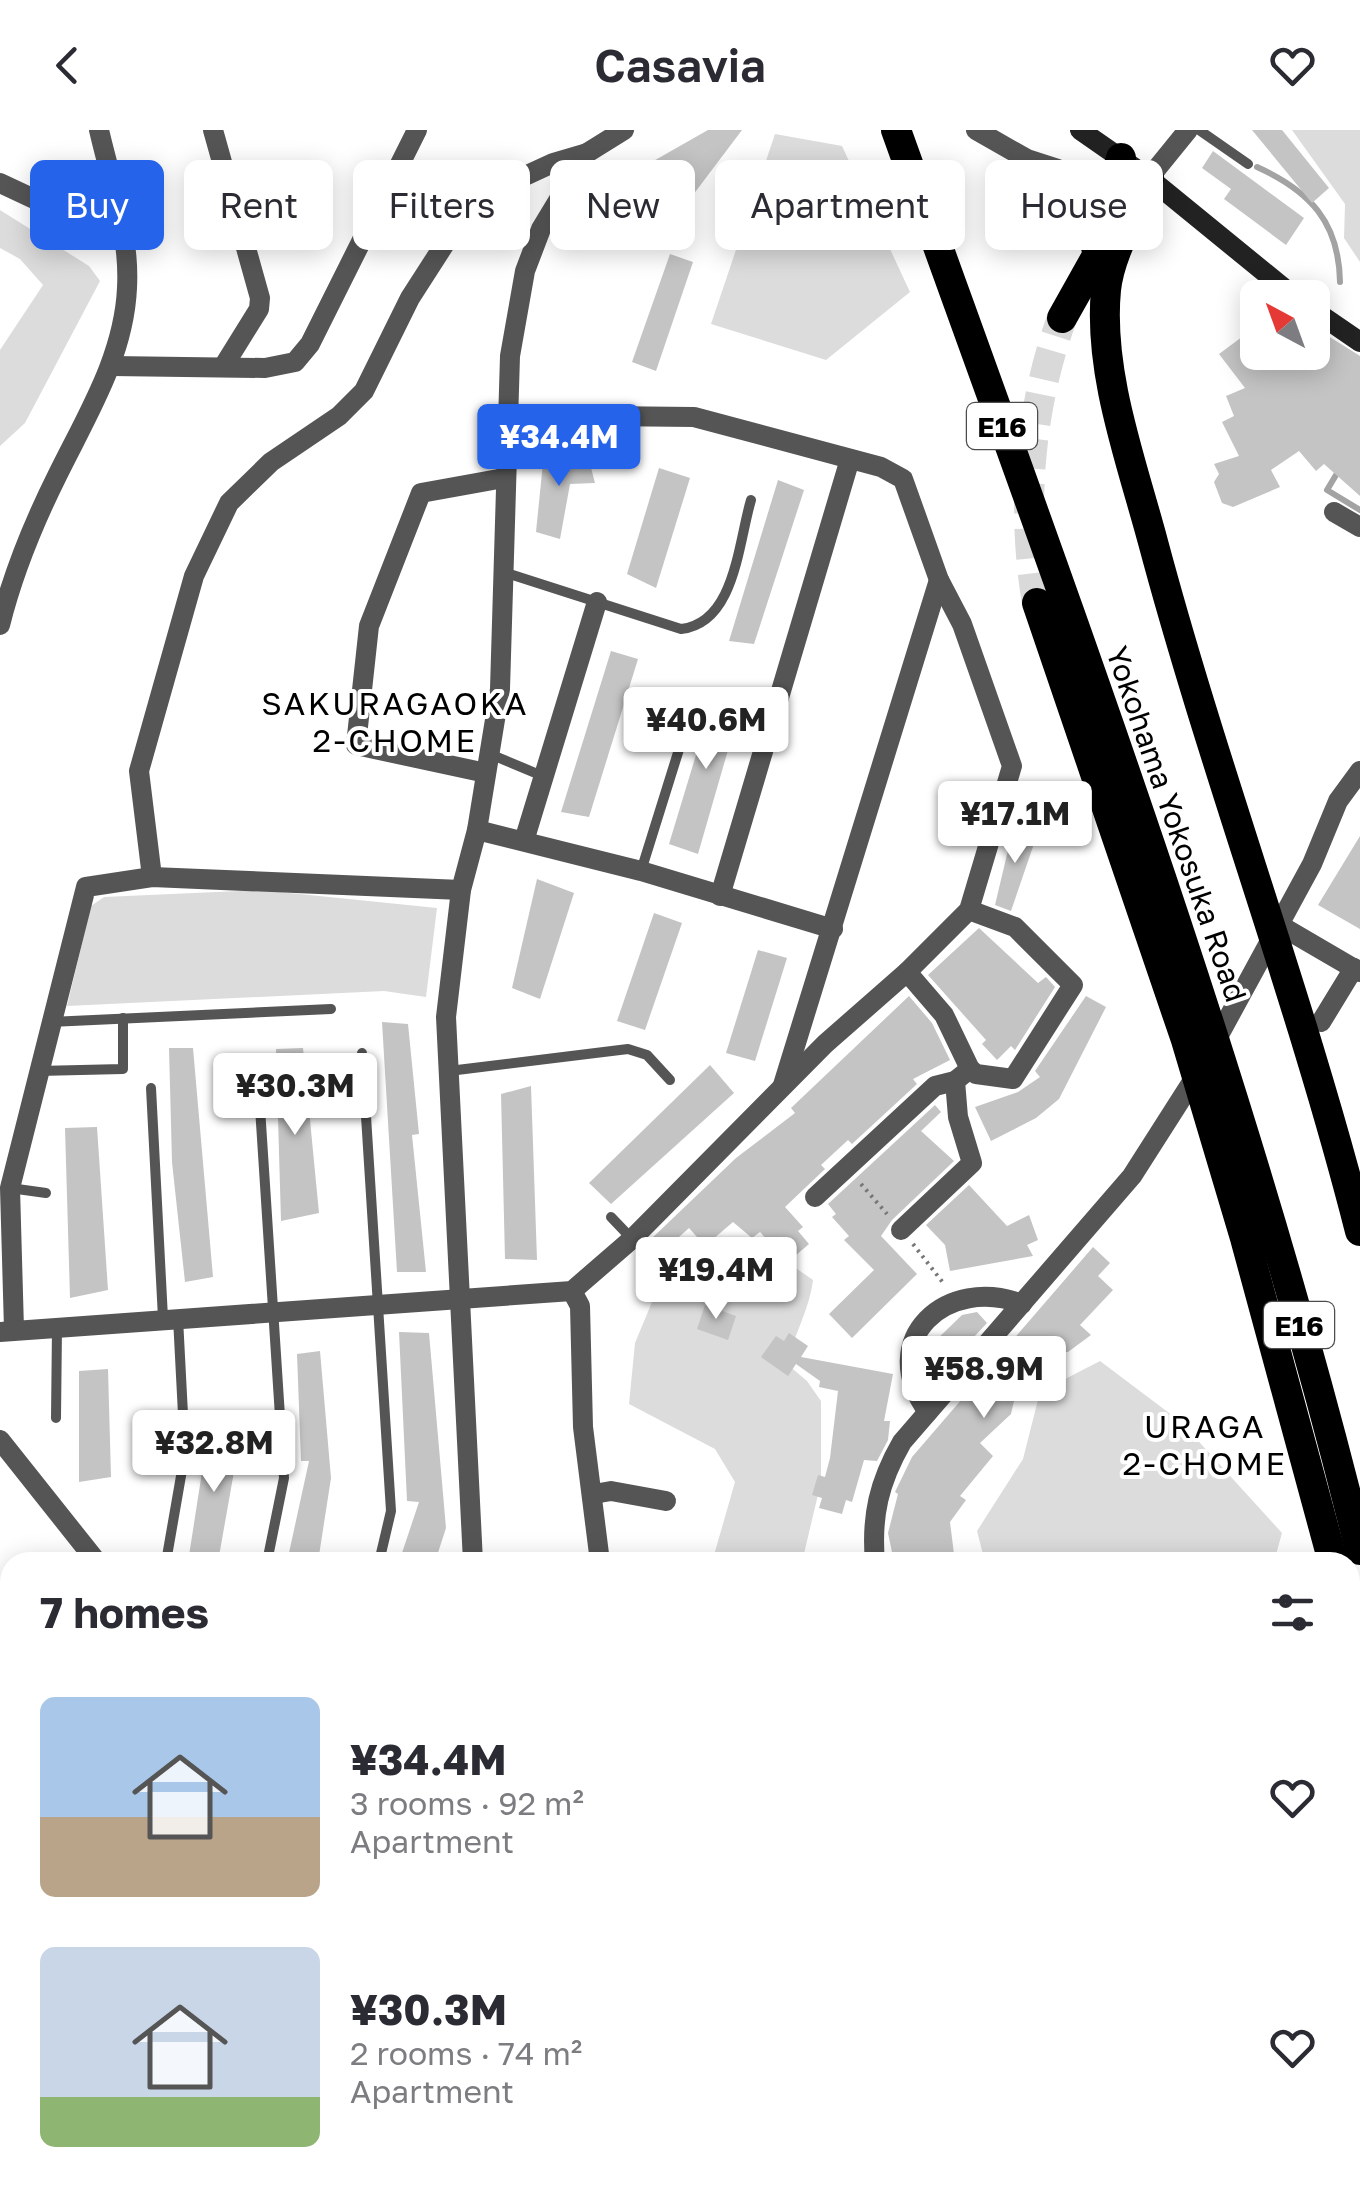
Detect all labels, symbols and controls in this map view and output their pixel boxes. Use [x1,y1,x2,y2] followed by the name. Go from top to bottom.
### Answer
[40,38,95,93] icon: back
[594,38,766,92] text: Casavia
[1265,38,1320,93] icon: heart
[30,160,164,250] chip: Buy
[184,160,333,250] chip: Rent
[353,160,530,250] chip: Filters
[550,160,695,250] chip: New
[715,160,965,250] chip: Apartment
[985,160,1163,250] chip: House
[1240,280,1330,370] north arrow
[1240,280,1330,370] map controls
[967,403,1037,449] road number: E16
[478,404,640,489] pin: ¥34.4M
[499,417,619,455] text: ¥34.4M
[1099,642,1255,1006] street label: Yokohama Yokosuka Road
[261,684,529,759] district label: SAKURAGAOKA 2-CHOME
[625,687,787,772] pin: ¥40.6M
[646,700,766,738] text: ¥40.6M
[934,781,1096,866] pin: ¥17.1M
[960,794,1070,832] text: ¥17.1M
[214,1053,376,1138] pin: ¥30.3M
[235,1066,355,1104] text: ¥30.3M
[635,1237,797,1322] pin: ¥19.4M
[658,1250,774,1288] text: ¥19.4M
[1264,1302,1334,1348] road number: E16
[903,1336,1065,1421] pin: ¥58.9M
[924,1349,1044,1387] text: ¥58.9M
[1122,1407,1288,1482] district label: URAGA 2-CHOME
[133,1410,295,1495] pin: ¥32.8M
[154,1423,274,1461] text: ¥32.8M
[1265,1585,1320,1640] icon: filters
[40,1587,209,1637] text: 7 homes
[350,1734,507,1784] text: ¥34.4M
[120,1737,240,1857] icon: home
[1265,1770,1320,1825] icon: heart
[350,1784,584,1822] text: 3 rooms · 92 m²
[350,1822,514,1860] text: Apartment
[350,1984,507,2034] text: ¥30.3M
[120,1987,240,2107] icon: home
[1265,2020,1320,2075] icon: heart
[350,2034,582,2072] text: 2 rooms · 74 m²
[350,2072,514,2110] text: Apartment

